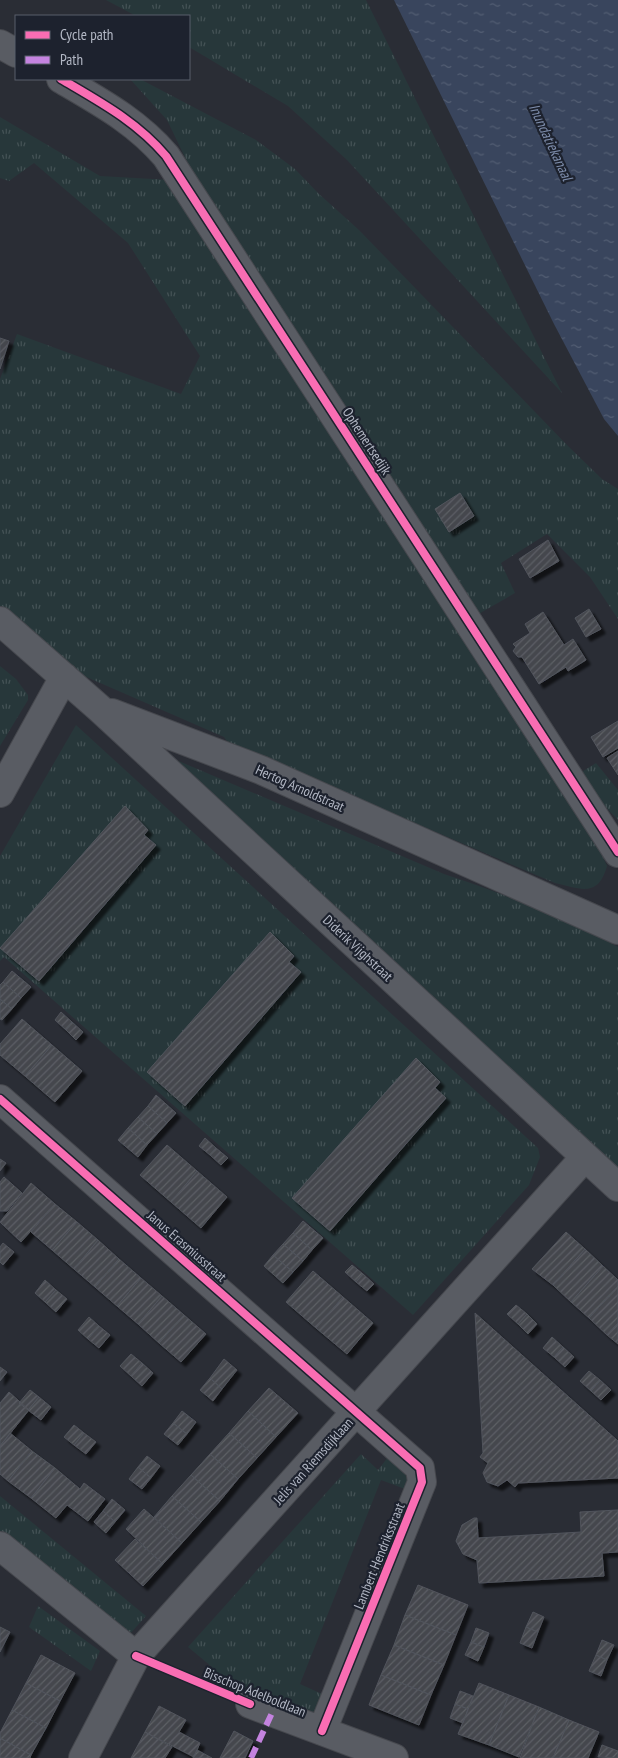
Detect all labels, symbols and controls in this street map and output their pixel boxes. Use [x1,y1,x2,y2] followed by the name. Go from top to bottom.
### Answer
[15,15,190,80] legend
[60,25,113,44] text: Cycle path
[60,50,83,69] text: Path
[525,100,578,185] water label: Inundatiekanaal
[339,404,396,479] street label: Ophemertsedijk
[253,760,347,816] street label: Hertog Arnoldstraat
[319,911,397,985] street label: Diderik Vijghstraat
[143,1206,231,1286] street label: Janus Erasmiusstraat
[269,1414,357,1509] street label: Jelis van Riemsdijklaan
[349,1500,409,1612] street label: Lambert Hendriksstraat
[201,1663,309,1721] street label: Bisschop Adelboldlaan

